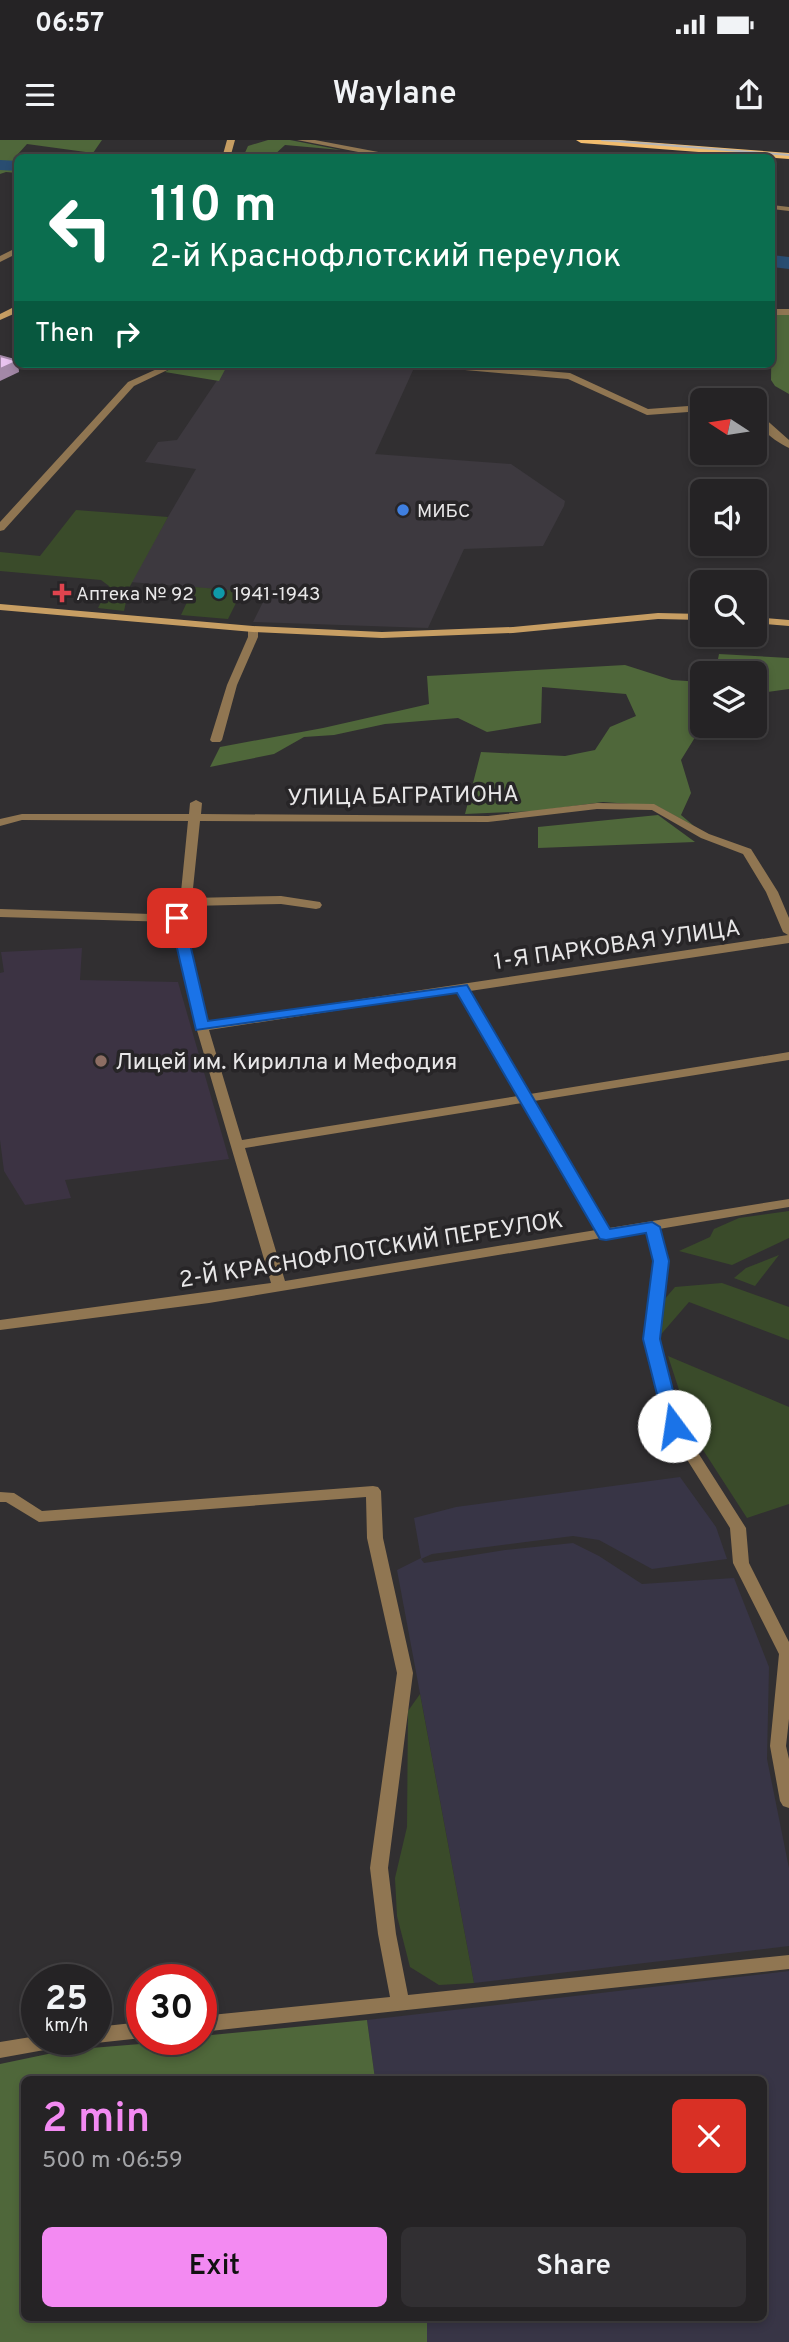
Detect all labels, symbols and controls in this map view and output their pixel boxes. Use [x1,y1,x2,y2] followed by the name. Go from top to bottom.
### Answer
[35,8,104,41] text: 06:57
[332,75,457,115] text: Waylane
[21,76,59,114] icon: menu
[730,76,768,114] icon: share
[150,177,277,239] text: 110 m
[35,182,126,273] icon: left
[150,238,621,278] text: 2-й Краснофлотский переулок
[108,315,146,353] icon: right
[35,318,94,351] text: Then
[690,388,766,466] north arrow
[690,388,767,738] map controls
[690,479,767,556] button: sound
[417,500,470,524] place label: МИБС
[395,502,411,518] marker: МИБС
[690,570,767,647] button: search
[76,583,194,607] place label: Аптека № 92
[233,583,320,607] place label: 1941-1943
[54,585,70,601] marker: Аптека № 92
[211,585,227,601] marker: 1941-1943
[690,661,767,738] button: layers
[287,781,519,814] street label: УЛИЦА БАГРАТИОНА
[147,888,207,948] pin
[158,899,196,937] icon: arrive
[492,915,743,978] street label: 1-Я ПАРКОВАЯ УЛИЦА
[115,1049,457,1078] place label: Лицей им. Кирилла и Мефодия
[93,1053,109,1069] marker: Лицей им. Кирилла и Мефодия
[177,1205,565,1296] street label: 2-Й КРАСНОФЛОТСКИЙ ПЕРЕУЛОК
[637,1389,711,1463] position arrow
[126,1964,217,2055] speed limit sign: 30
[45,1978,88,2022] text: 25
[45,2015,88,2038] text: km/h
[42,2094,150,2147] text: 2 min
[672,2099,746,2173] button: close
[42,2147,183,2176] text: 500 m · 06:59
[42,2227,387,2307] button: Exit
[401,2227,746,2307] button: Share

